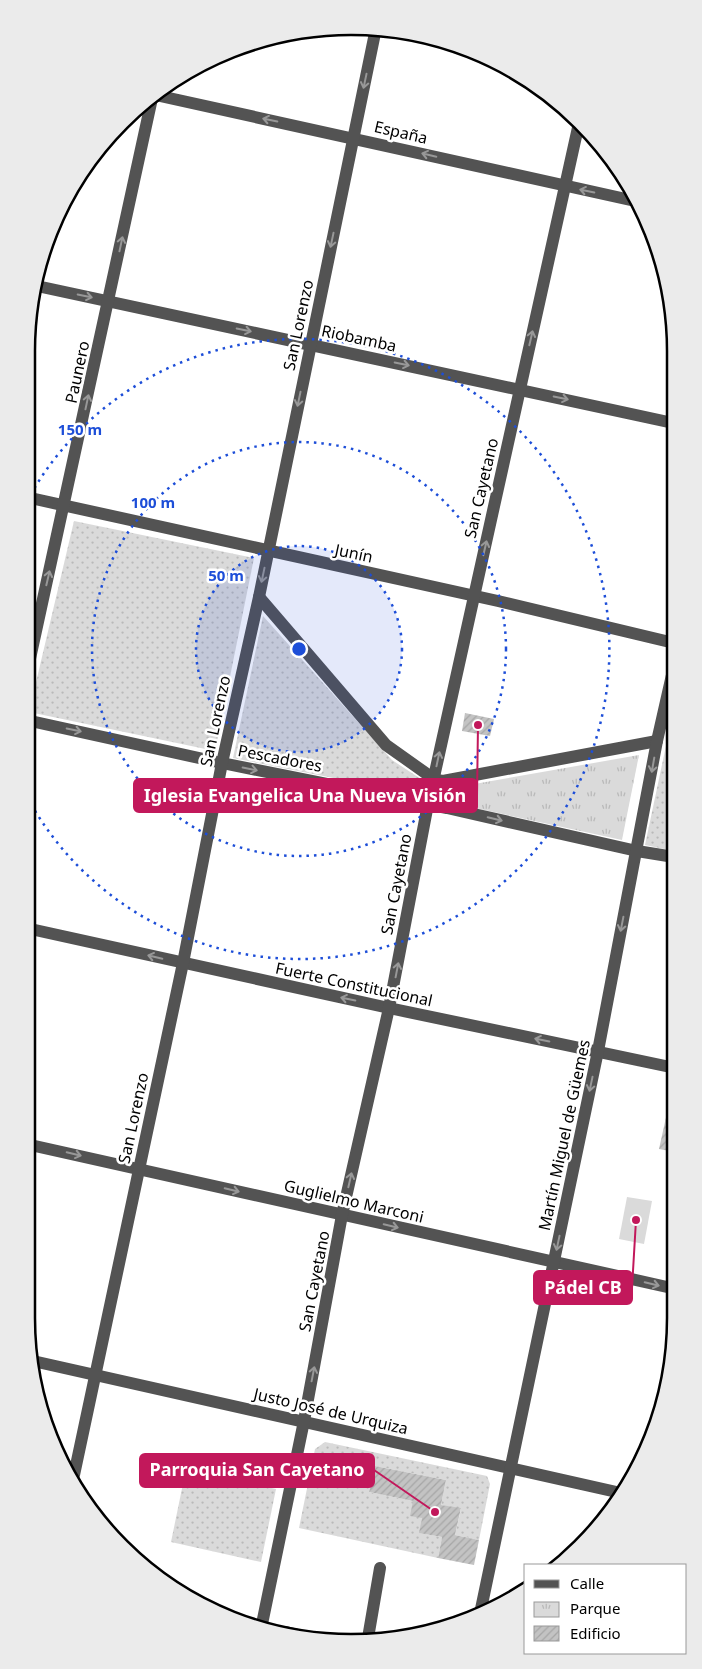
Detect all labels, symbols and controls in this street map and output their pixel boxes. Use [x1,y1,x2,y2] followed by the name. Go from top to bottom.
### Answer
[360,72,370,88] one-way arrow
[263,115,279,124] one-way arrow
[372,115,430,149] street label: España
[421,150,437,159] one-way arrow
[580,186,596,195] one-way arrow
[327,231,337,247] one-way arrow
[117,236,126,252] one-way arrow
[278,278,318,372] street label: San Lorenzo
[76,292,92,301] one-way arrow
[319,319,399,357] street label: Riobamba
[235,326,251,335] one-way arrow
[527,331,536,347] one-way arrow
[60,339,94,405] street label: Paunero
[394,360,410,369] one-way arrow
[294,391,304,407] one-way arrow
[553,394,569,404] one-way arrow
[82,395,92,411] one-way arrow
[58,419,102,439] text: 150 m
[459,436,503,540] street label: San Cayetano
[131,492,175,512] text: 100 m
[331,538,375,568] street label: Junín
[481,541,490,557] one-way arrow
[208,565,244,585] text: 50 m
[258,567,267,583] one-way arrow
[44,571,53,587] one-way arrow
[290,640,308,658] centre of rings
[195,674,235,768] street label: San Lorenzo
[65,726,81,735] one-way arrow
[236,739,324,777] street label: Pescadores
[434,751,443,767] one-way arrow
[647,756,657,772] one-way arrow
[241,764,257,774] one-way arrow
[134,779,477,812] callout: Iglesia Evangelica Una Nueva Visión
[144,783,466,807] text: Iglesia Evangelica Una Nueva Visión
[486,815,502,824] one-way arrow
[375,832,417,936] street label: San Cayetano
[617,916,627,932] one-way arrow
[148,952,164,961] one-way arrow
[273,957,435,1011] street label: Fuerte Constitucional
[392,962,402,978] one-way arrow
[341,994,357,1004] one-way arrow
[534,1035,550,1044] one-way arrow
[533,1037,595,1233] street label: Martín Miguel de Güemes
[113,1071,153,1165] street label: San Lorenzo
[586,1075,595,1091] one-way arrow
[65,1150,81,1160] one-way arrow
[346,1172,355,1188] one-way arrow
[282,1174,426,1228] street label: Guglielmo Marconi
[224,1186,240,1195] one-way arrow
[382,1221,398,1231] one-way arrow
[293,1229,335,1333] street label: San Cayetano
[553,1234,562,1250] one-way arrow
[534,1271,632,1304] callout: Pádel CB
[544,1275,622,1299] text: Pádel CB
[644,1280,660,1289] one-way arrow
[308,1366,318,1382] one-way arrow
[250,1382,410,1439] street label: Justo José de Urquiza
[140,1454,374,1487] callout: Parroquia San Cayetano
[150,1457,364,1481] text: Parroquia San Cayetano
[524,1564,687,1654] legend
[570,1573,604,1593] text: Calle
[570,1598,620,1618] text: Parque
[570,1623,621,1643] text: Edificio

